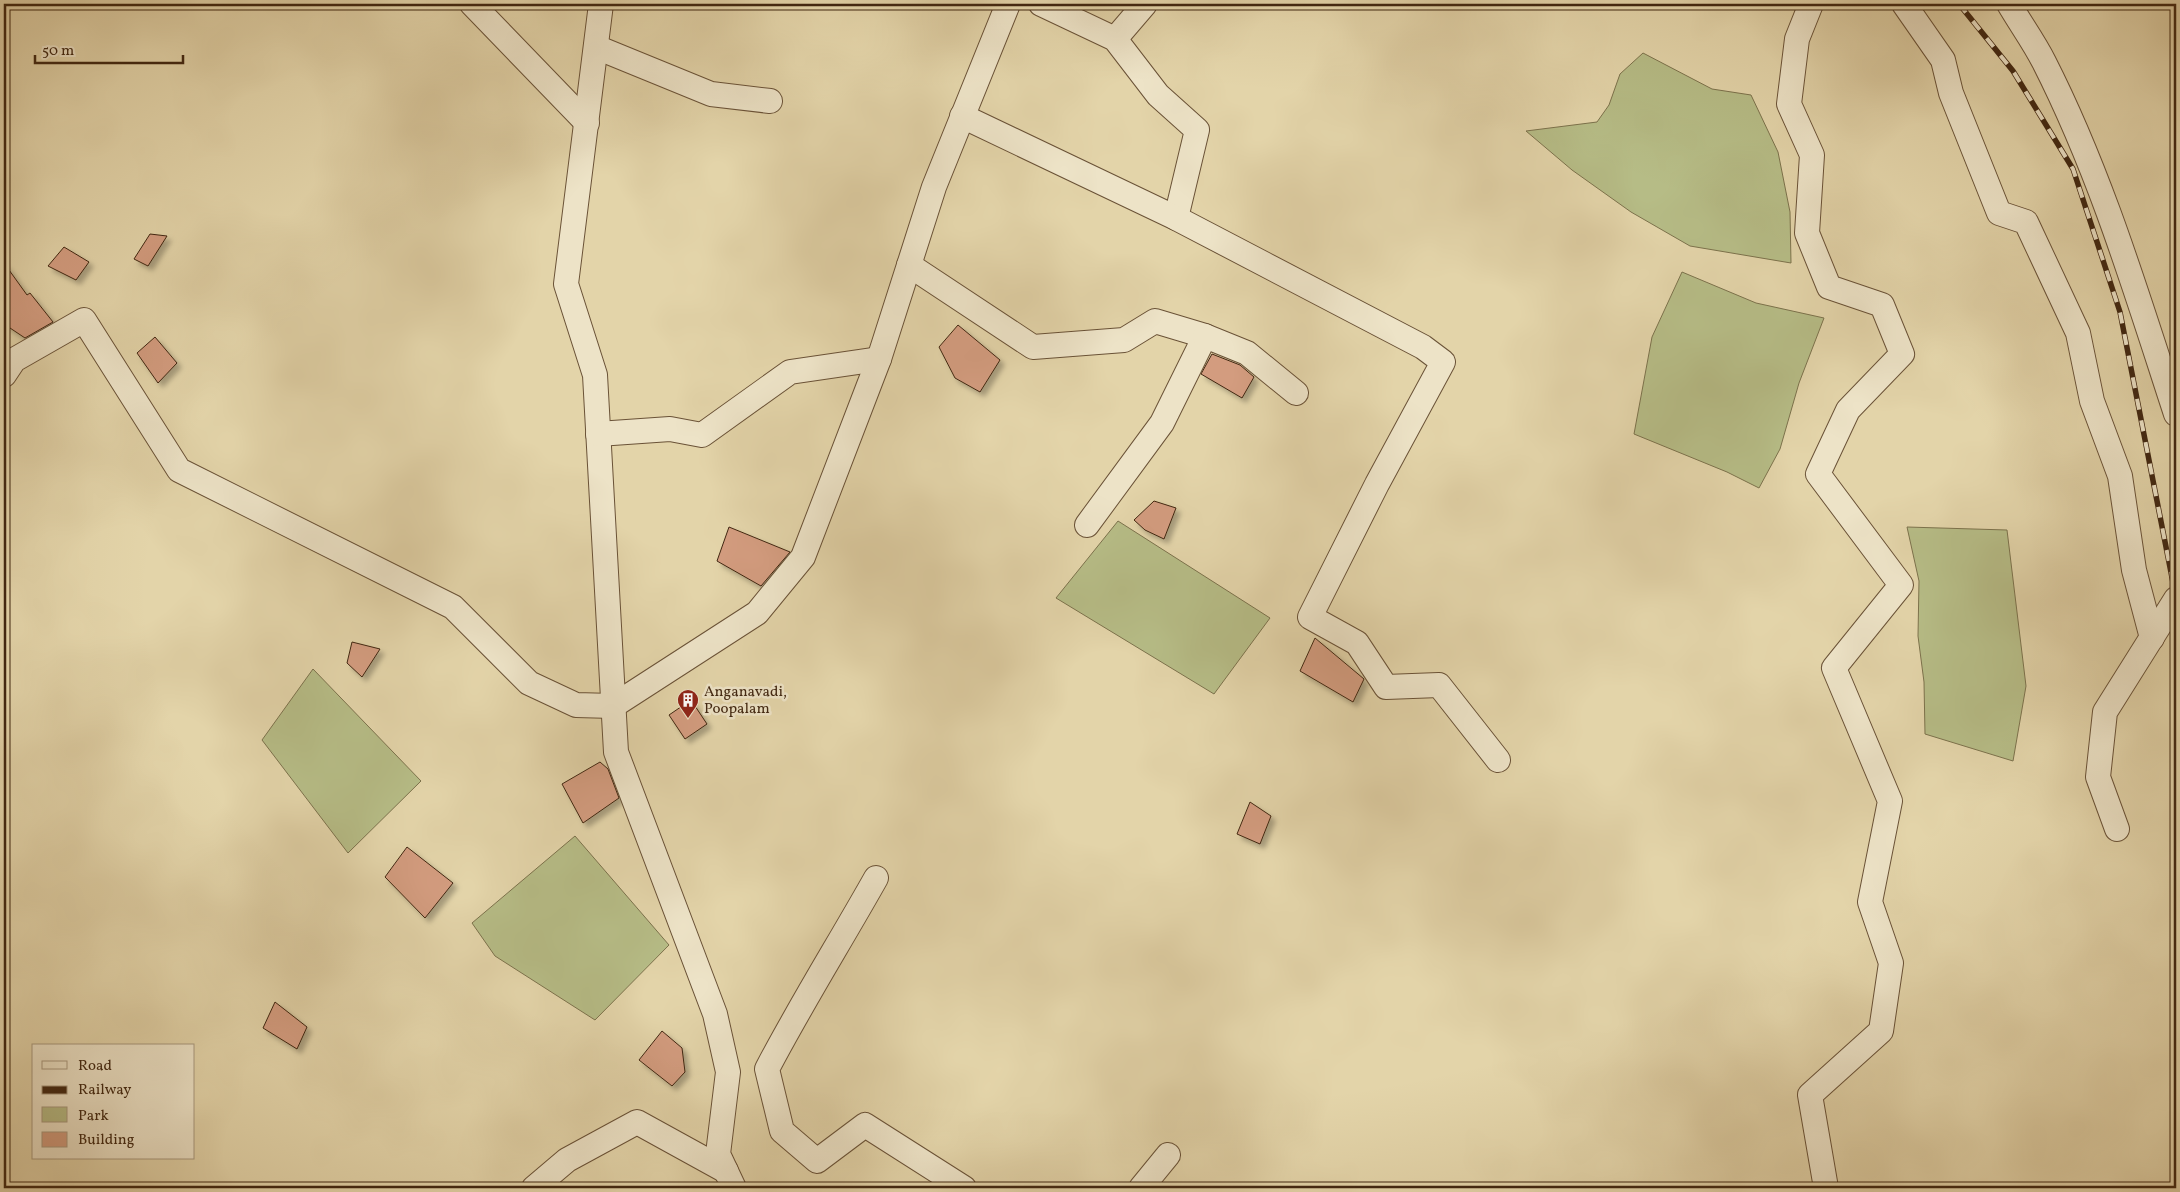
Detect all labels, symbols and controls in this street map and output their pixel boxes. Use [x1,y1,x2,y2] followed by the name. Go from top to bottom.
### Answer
[35,32,182,64] scale bar
[42,41,74,62] text: 50 m
[704,682,787,720] place label: Anganavadi, Poopalam
[676,688,700,719] building icon: Anganavadi, Poopalam
[32,1044,195,1160] legend
[78,1056,112,1077] text: Road
[78,1080,131,1101] text: Railway
[78,1106,109,1127] text: Park
[78,1130,135,1151] text: Building

